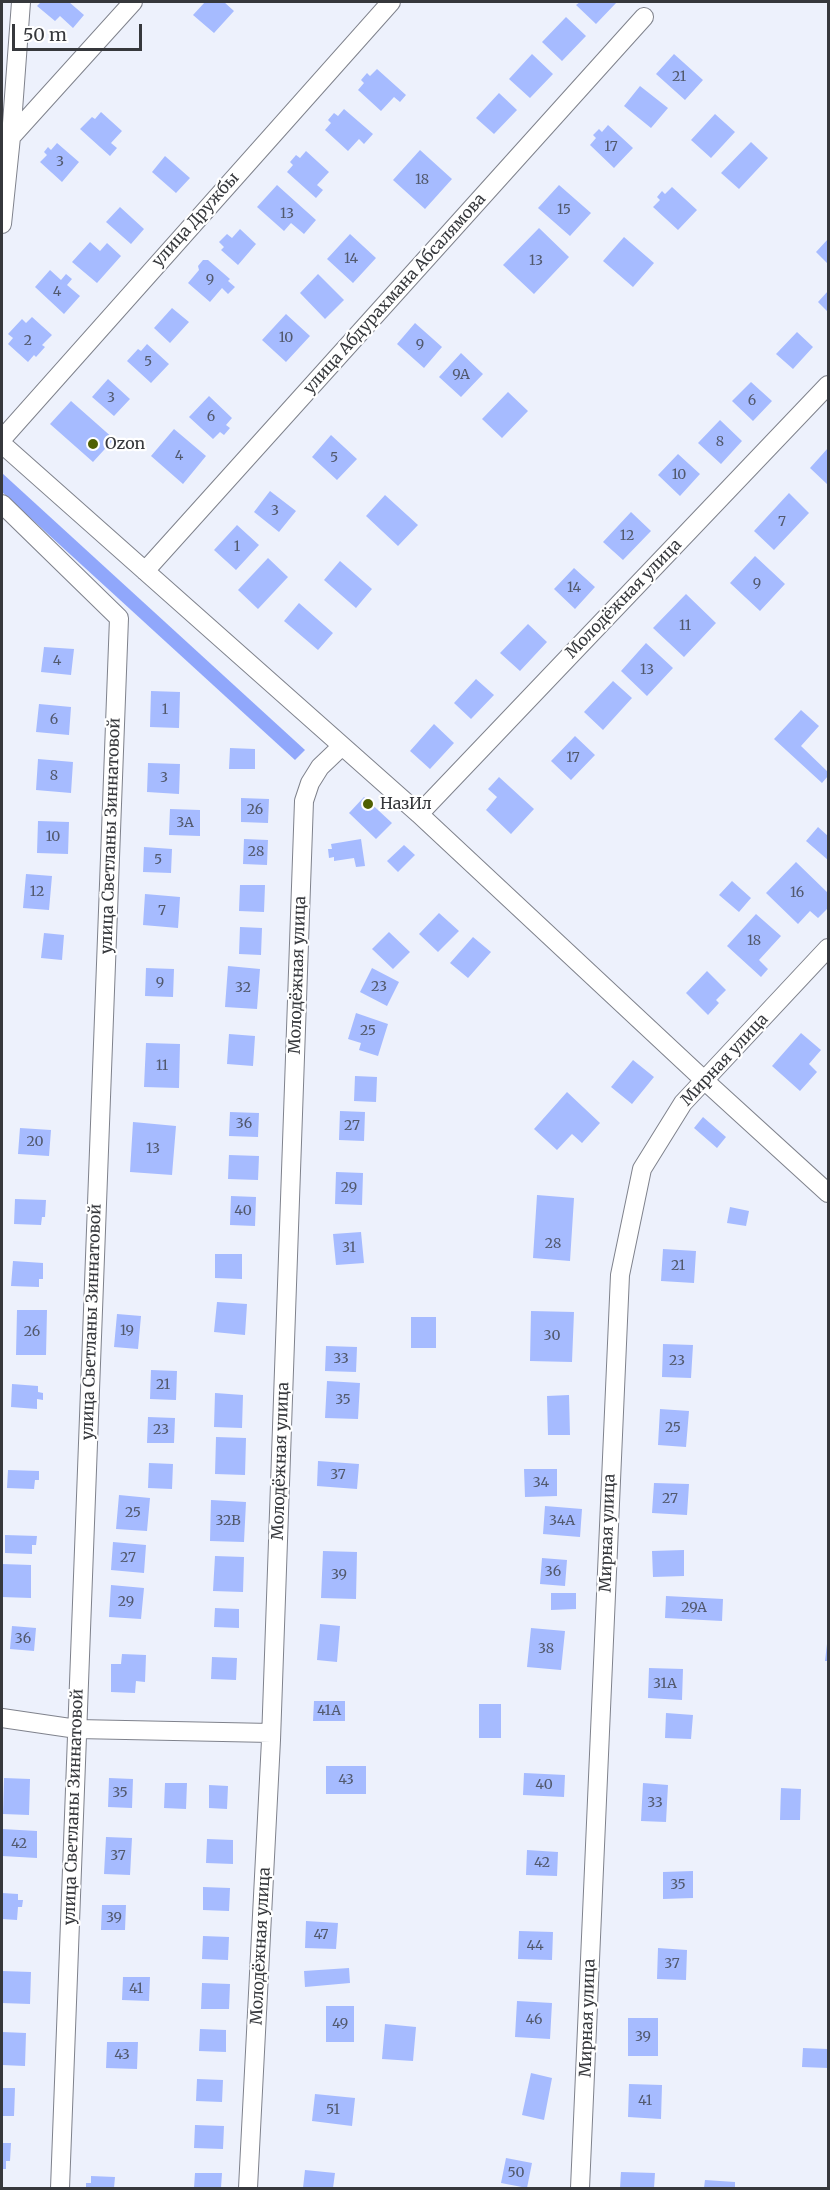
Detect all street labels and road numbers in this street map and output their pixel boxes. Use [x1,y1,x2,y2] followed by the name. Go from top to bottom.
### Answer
[149,169,243,271] street label: улица Дружбы
[300,190,490,398] street label: улица Абдурахмана Абсалямова
[562,535,686,663] street label: Молодёжная улица
[97,717,125,955] street label: улица Светланы Зиннатовой
[286,896,310,1054] street label: Молодёжная улица
[678,1010,772,1110] street label: Мирная улица
[78,1203,106,1441] street label: улица Светланы Зиннатовой
[269,1382,293,1540] street label: Молодёжная улица
[596,1473,620,1593] street label: Мирная улица
[60,1688,88,1926] street label: улица Светланы Зиннатовой
[247,1867,275,2025] street label: Молодёжная улица
[576,1958,600,2078] street label: Мирная улица

